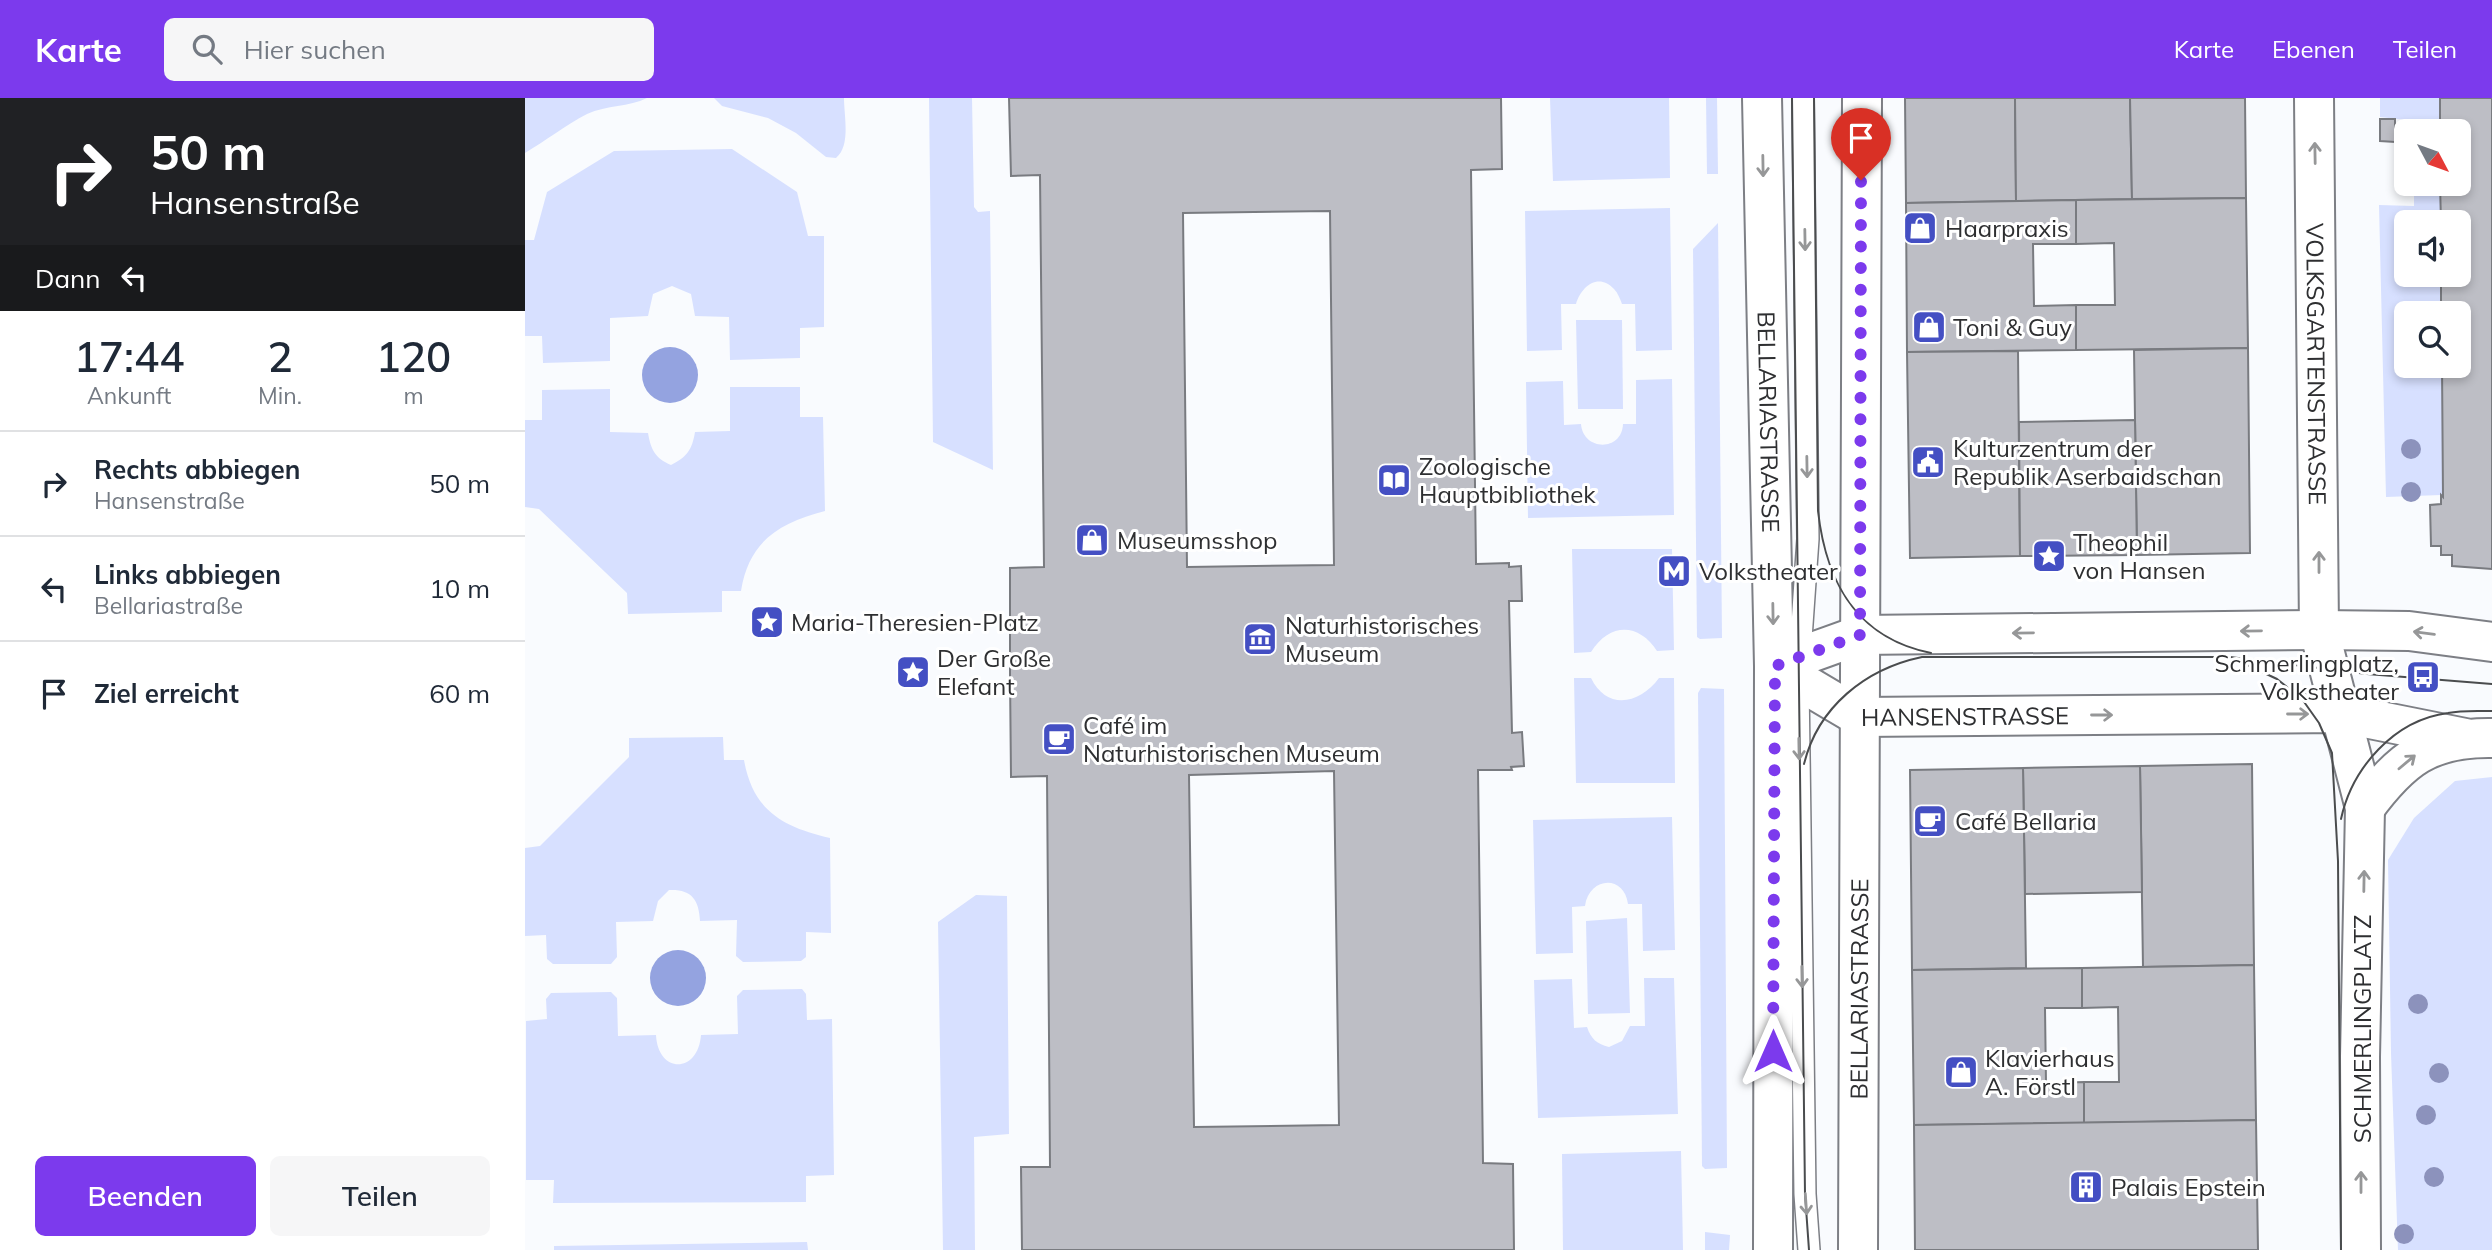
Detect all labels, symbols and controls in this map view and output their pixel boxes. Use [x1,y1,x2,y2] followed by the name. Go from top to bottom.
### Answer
[164,18,654,81] search box
[35,29,122,70] text: Karte
[188,30,226,68] icon: search
[244,33,386,66] text: Hier suchen
[2174,34,2234,64] text: Karte
[2272,34,2355,64] text: Ebenen
[2393,34,2457,64] text: Teilen
[1831,108,1891,180] pin
[1842,119,1880,157] icon: arrive
[2394,119,2471,196] north arrow
[2394,119,2471,378] map controls
[150,121,266,182] text: 50 m
[35,126,126,217] icon: right
[2308,142,2322,165] one-way arrow
[1757,154,1770,177] one-way arrow
[150,182,360,222] text: Hansenstraße
[1901,209,1939,247] shop icon: Haarpraxis
[2394,210,2471,287] button: sound
[1945,213,2069,243] place label: Haarpraxis
[2300,223,2333,505] street label: VOLKSGARTENSTRASSE
[1798,228,1812,251] one-way arrow
[115,259,153,297] icon: left
[35,262,101,295] text: Dann
[2394,301,2471,378] button: search
[1910,308,1948,346] shop icon: Toni & Guy
[1752,311,1786,533] street label: BELLARIASTRASSE
[1953,312,2072,342] place label: Toni & Guy
[74,330,184,383] text: 17:44
[267,330,293,383] text: 2
[376,330,451,383] text: 120
[87,381,171,410] text: Ankunft
[258,381,302,410] text: Min.
[403,381,424,410] text: m
[1953,433,2221,491] place label: Kulturzentrum der Republik Aserbaidschan
[1909,443,1947,481] public building icon: Kulturzentrum der Republik Aserbaidschan
[1419,451,1596,509] place label: Zoologische Hauptbibliothek
[94,453,300,486] text: Rechts abbiegen
[1800,455,1814,478] one-way arrow
[1375,461,1413,499] library icon: Zoologische Hauptbibliothek
[35,465,73,503] icon: right
[429,467,490,500] text: 50 m
[94,486,245,515] text: Hansenstraße
[1073,521,1111,559] shop icon: Museumsshop
[1117,525,1277,555] place label: Museumsshop
[2073,527,2205,585] place label: Theophil von Hansen
[2030,537,2068,575] place icon: Theophil von Hansen
[2312,550,2326,573] one-way arrow
[1655,552,1693,590] metro station icon: Volkstheater
[1699,556,1838,586] place label: Volkstheater
[94,558,281,591] text: Links abbiegen
[35,570,73,608] icon: left
[429,572,490,605] text: 10 m
[94,591,243,620] text: Bellariastraße
[1767,602,1780,625] one-way arrow
[748,603,786,641] place icon: Maria-Theresien-Platz
[791,607,1039,637] place label: Maria-Theresien-Platz
[1285,610,1479,668] place label: Naturhistorisches Museum
[1241,620,1279,658] museum icon: Naturhistorisches Museum
[2240,624,2263,638] one-way arrow
[2012,626,2035,640] one-way arrow
[2413,627,2436,640] one-way arrow
[937,643,1051,701] place label: Der Große Elefant
[2214,648,2399,706] place label: Schmerlingplatz, Volkstheater
[894,653,932,691] place icon: Der Große Elefant
[2404,658,2442,696] bus stop icon: Schmerlingplatz, Volkstheater
[35,675,73,713] icon: arrive
[94,677,239,710] text: Ziel erreicht
[429,677,490,710] text: 60 m
[1861,700,2069,732] street label: HANSENSTRASSE
[2287,707,2310,721] one-way arrow
[2090,708,2113,722] one-way arrow
[1083,710,1380,768] place label: Café im Naturhistorischen Museum
[1040,720,1078,758] cafe icon: Café im Naturhistorischen Museum
[1792,737,1806,760] one-way arrow
[2398,754,2416,770] one-way arrow
[1911,802,1949,840] cafe icon: Café Bellaria
[1955,806,2097,836] place label: Café Bellaria
[2357,870,2370,893] one-way arrow
[1844,878,1874,1100] street label: BELLARIASTRASSE
[2347,915,2377,1143] street label: SCHMERLINGPLATZ
[1795,965,1809,988] one-way arrow
[1736,1014,1810,1088] position arrow
[1985,1043,2115,1101] place label: Klavierhaus A. Förstl
[1942,1053,1980,1091] shop icon: Klavierhaus A. Förstl
[35,1156,256,1236] button: Beenden
[270,1156,490,1236] button: Teilen
[2067,1168,2105,1206] building icon: Palais Epstein
[2354,1171,2368,1194] one-way arrow
[2111,1172,2266,1202] place label: Palais Epstein
[1800,1192,1813,1215] one-way arrow

